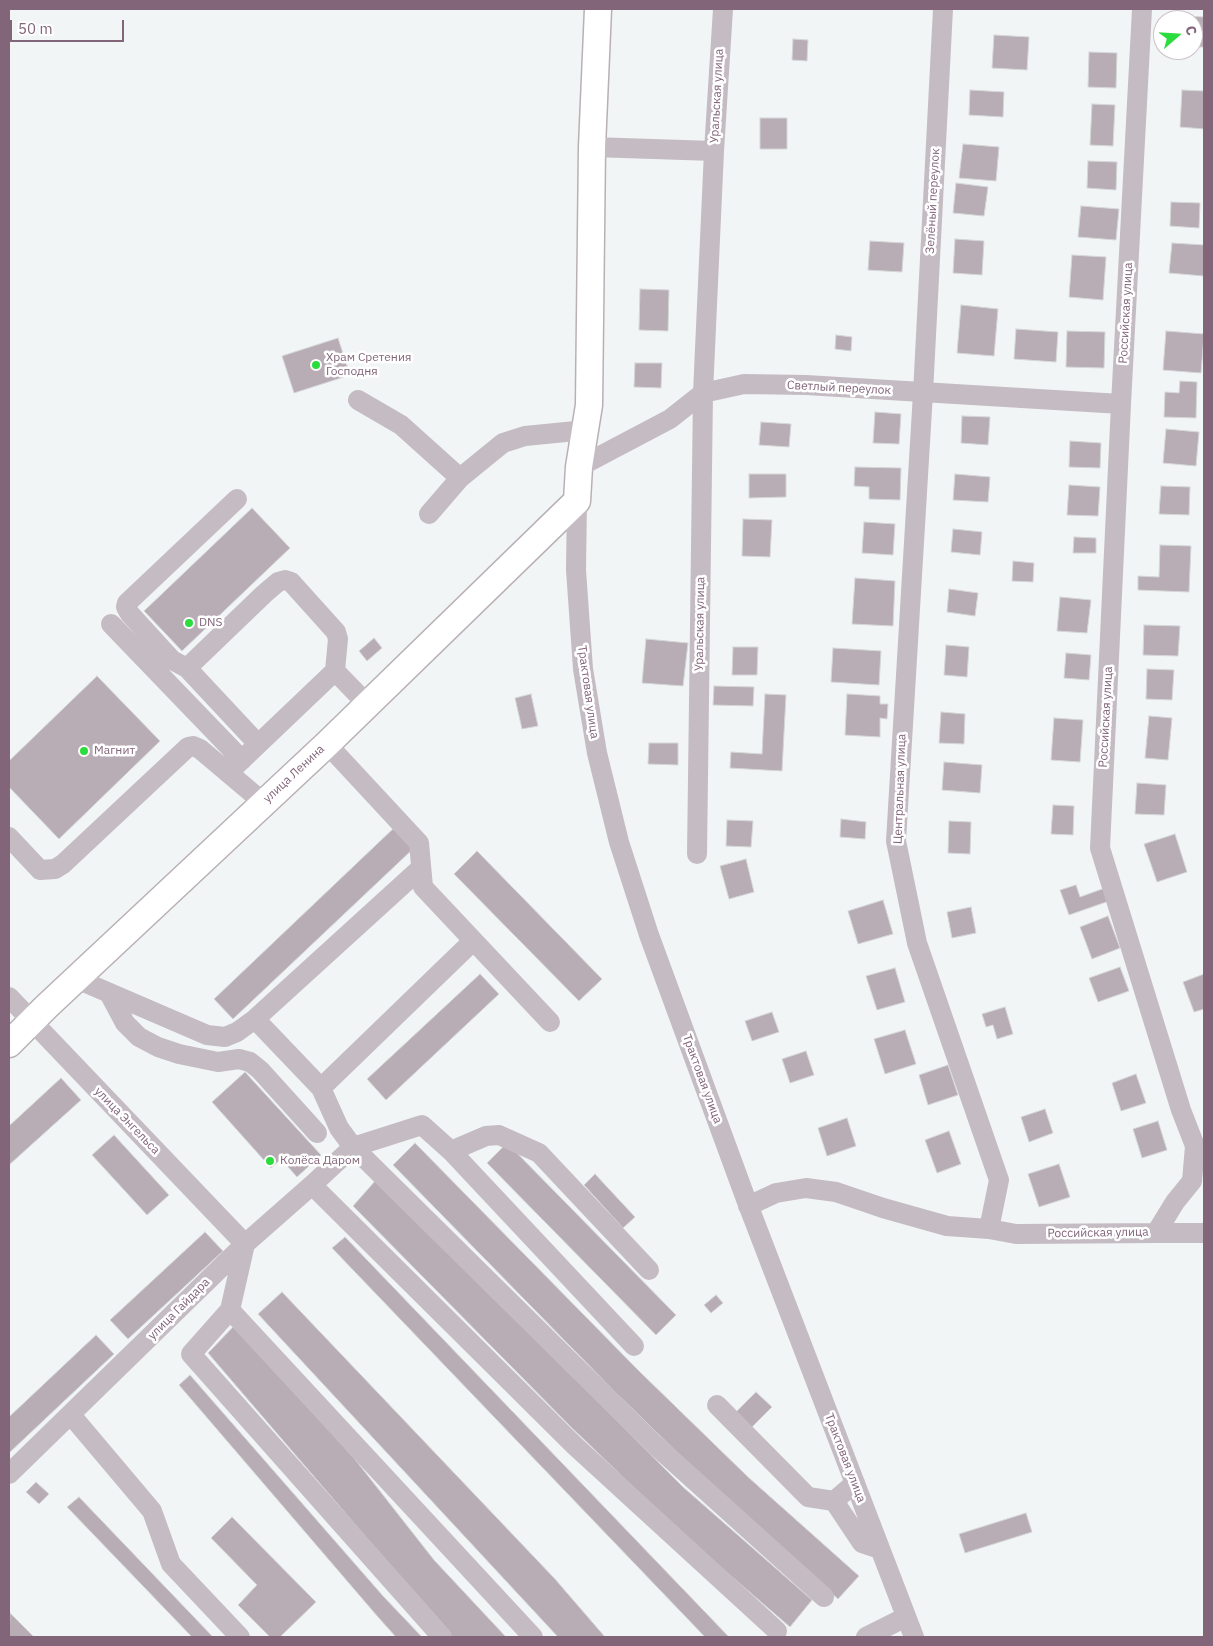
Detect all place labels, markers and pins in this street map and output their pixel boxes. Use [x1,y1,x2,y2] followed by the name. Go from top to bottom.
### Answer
[326,351,411,379] place label: Храм Сретения Господня
[310,359,322,371] marker: Храм Сретения Господня
[199,616,223,630] place label: DNS
[183,617,195,629] marker: DNS
[94,744,135,758] place label: Магнит
[78,745,90,757] marker: Магнит
[280,1154,360,1168] place label: Колёса Даром
[264,1155,276,1167] marker: Колёса Даром

